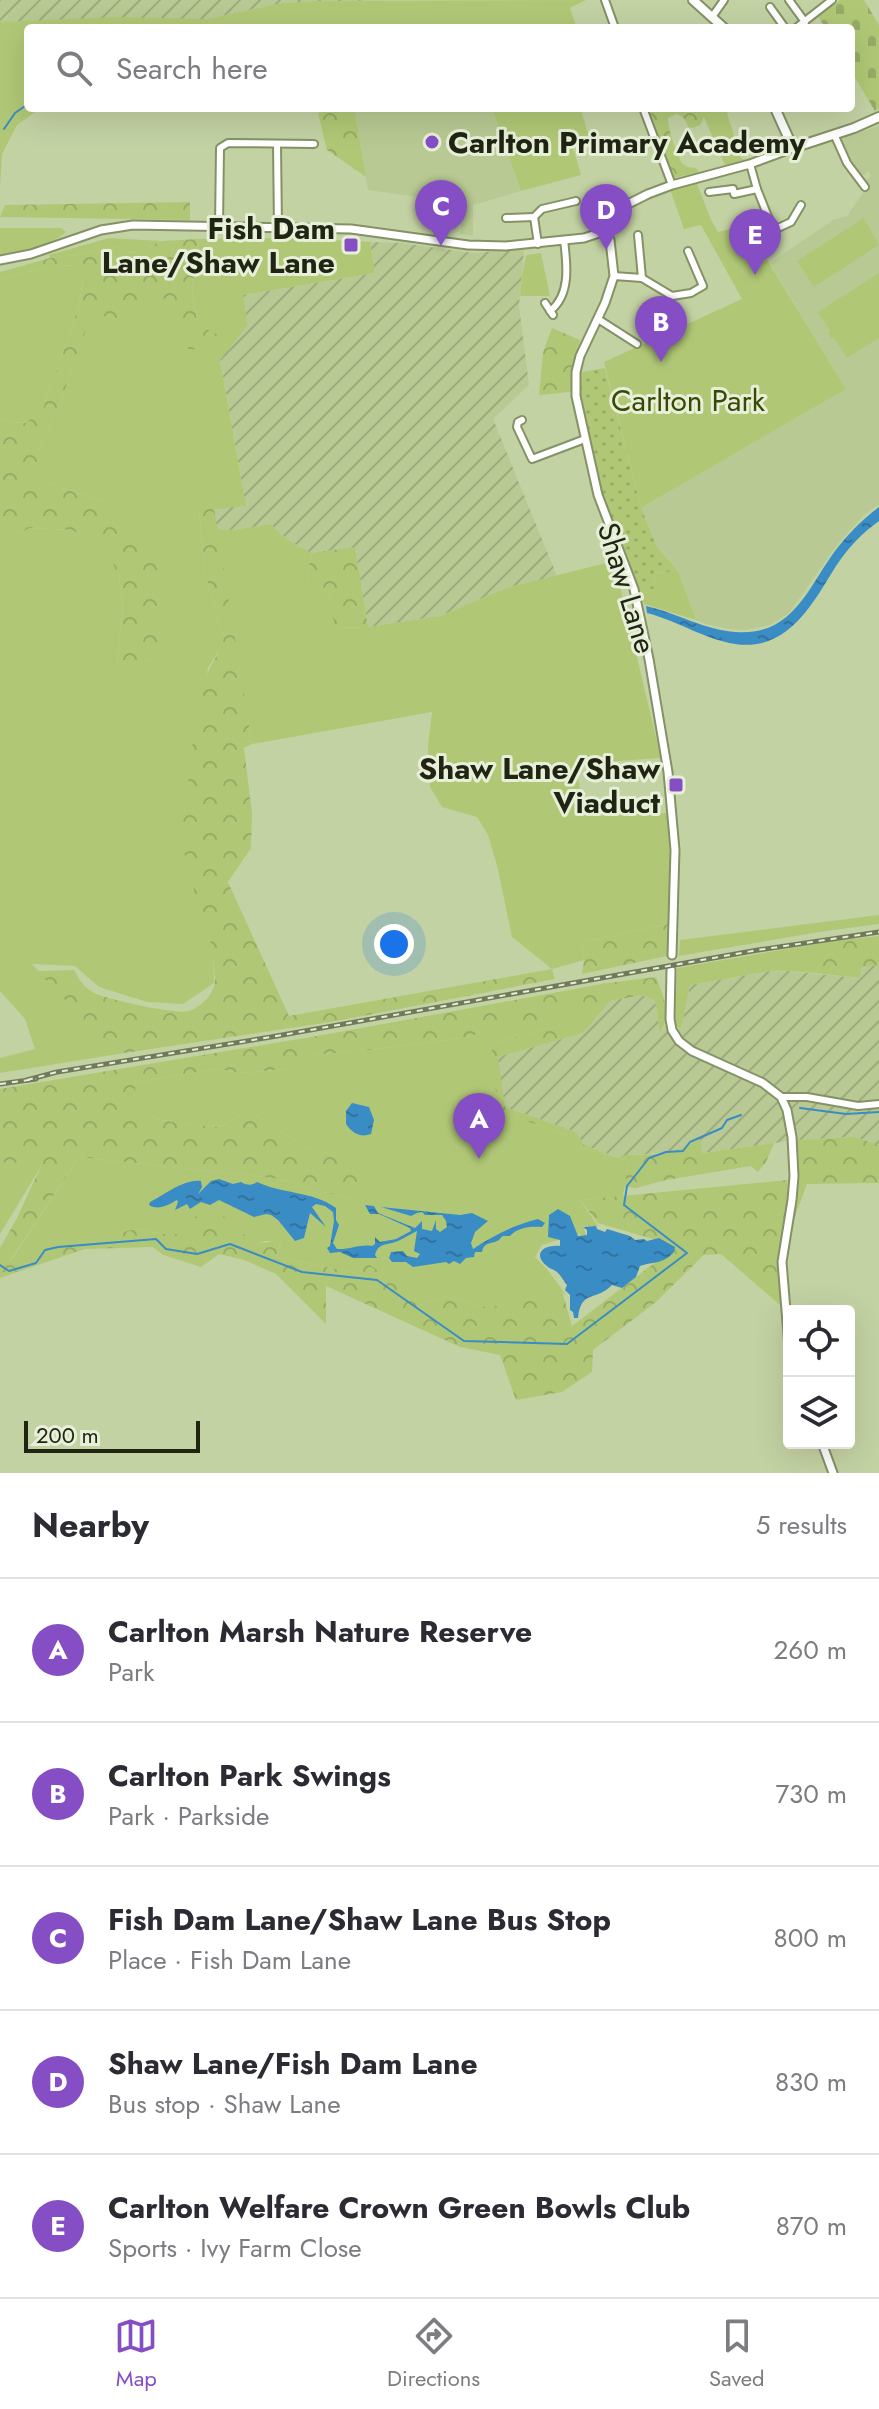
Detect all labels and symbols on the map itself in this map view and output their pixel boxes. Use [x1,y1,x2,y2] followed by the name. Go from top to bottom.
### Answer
[448,121,806,164] place label: Carlton Primary Academy
[423,133,441,151] marker: Carlton Primary Academy
[415,180,467,246] pin: C
[580,184,632,250] pin: D
[102,207,335,284] place label: Fish Dam Lane/Shaw Lane
[729,209,781,275] pin: E
[342,236,360,254] marker: Fish Dam Lane/Shaw Lane
[635,296,687,362] pin: B
[611,379,766,422] park label: Carlton Park
[587,517,667,659] street label: Shaw Lane
[418,747,661,824] place label: Shaw Lane/Shaw Viaduct
[667,776,685,794] marker: Shaw Lane/Shaw Viaduct
[374,924,414,964] your location
[453,1093,505,1159] pin: A
[24,1417,200,1453] scale bar

